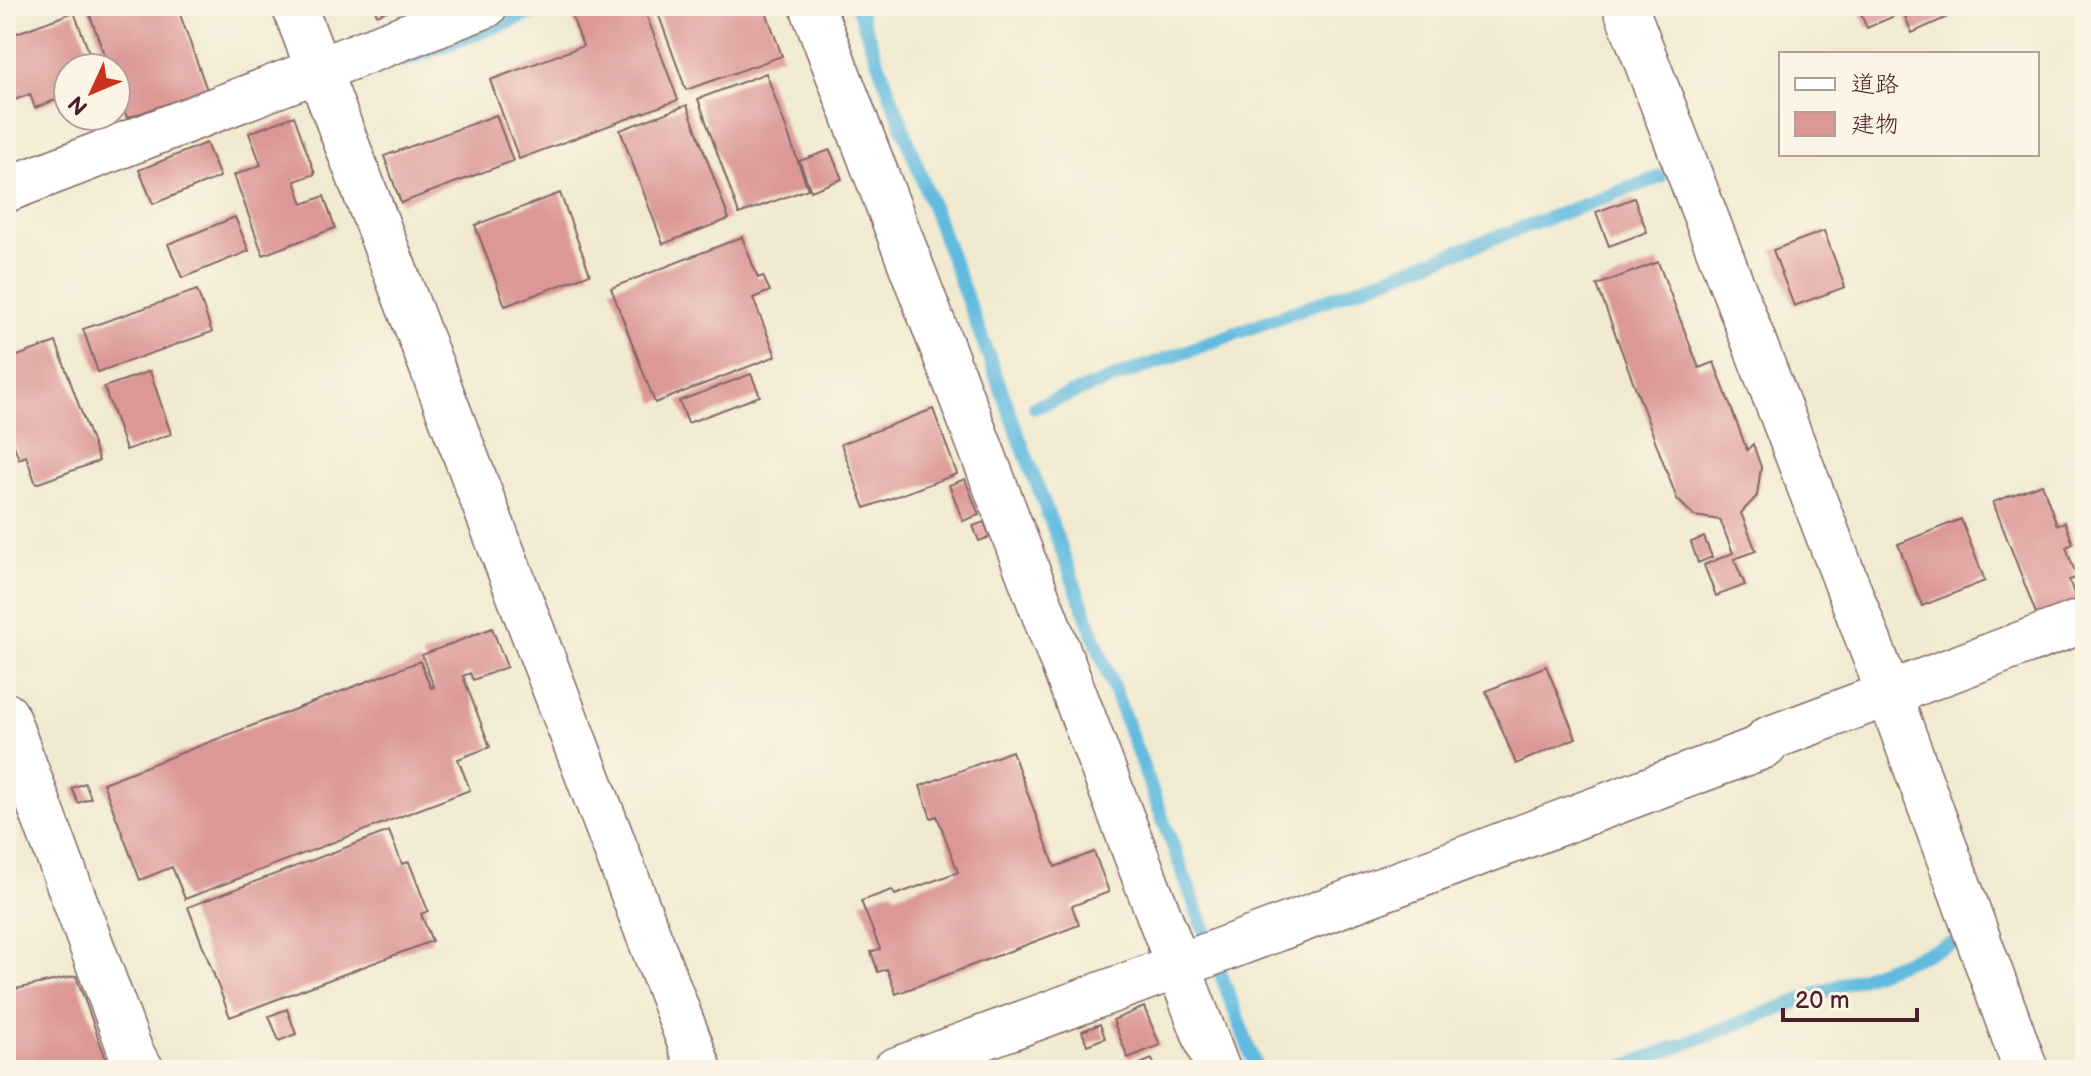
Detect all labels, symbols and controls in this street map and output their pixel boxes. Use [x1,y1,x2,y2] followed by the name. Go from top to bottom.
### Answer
[52,52,132,132] north arrow
[1779,52,2039,156] legend
[1851,70,1899,99] text: 道路
[63,90,94,120] text: N
[1851,110,1899,139] text: 建物
[1783,972,1917,1022] scale bar
[1795,986,1850,1015] text: 20 m

